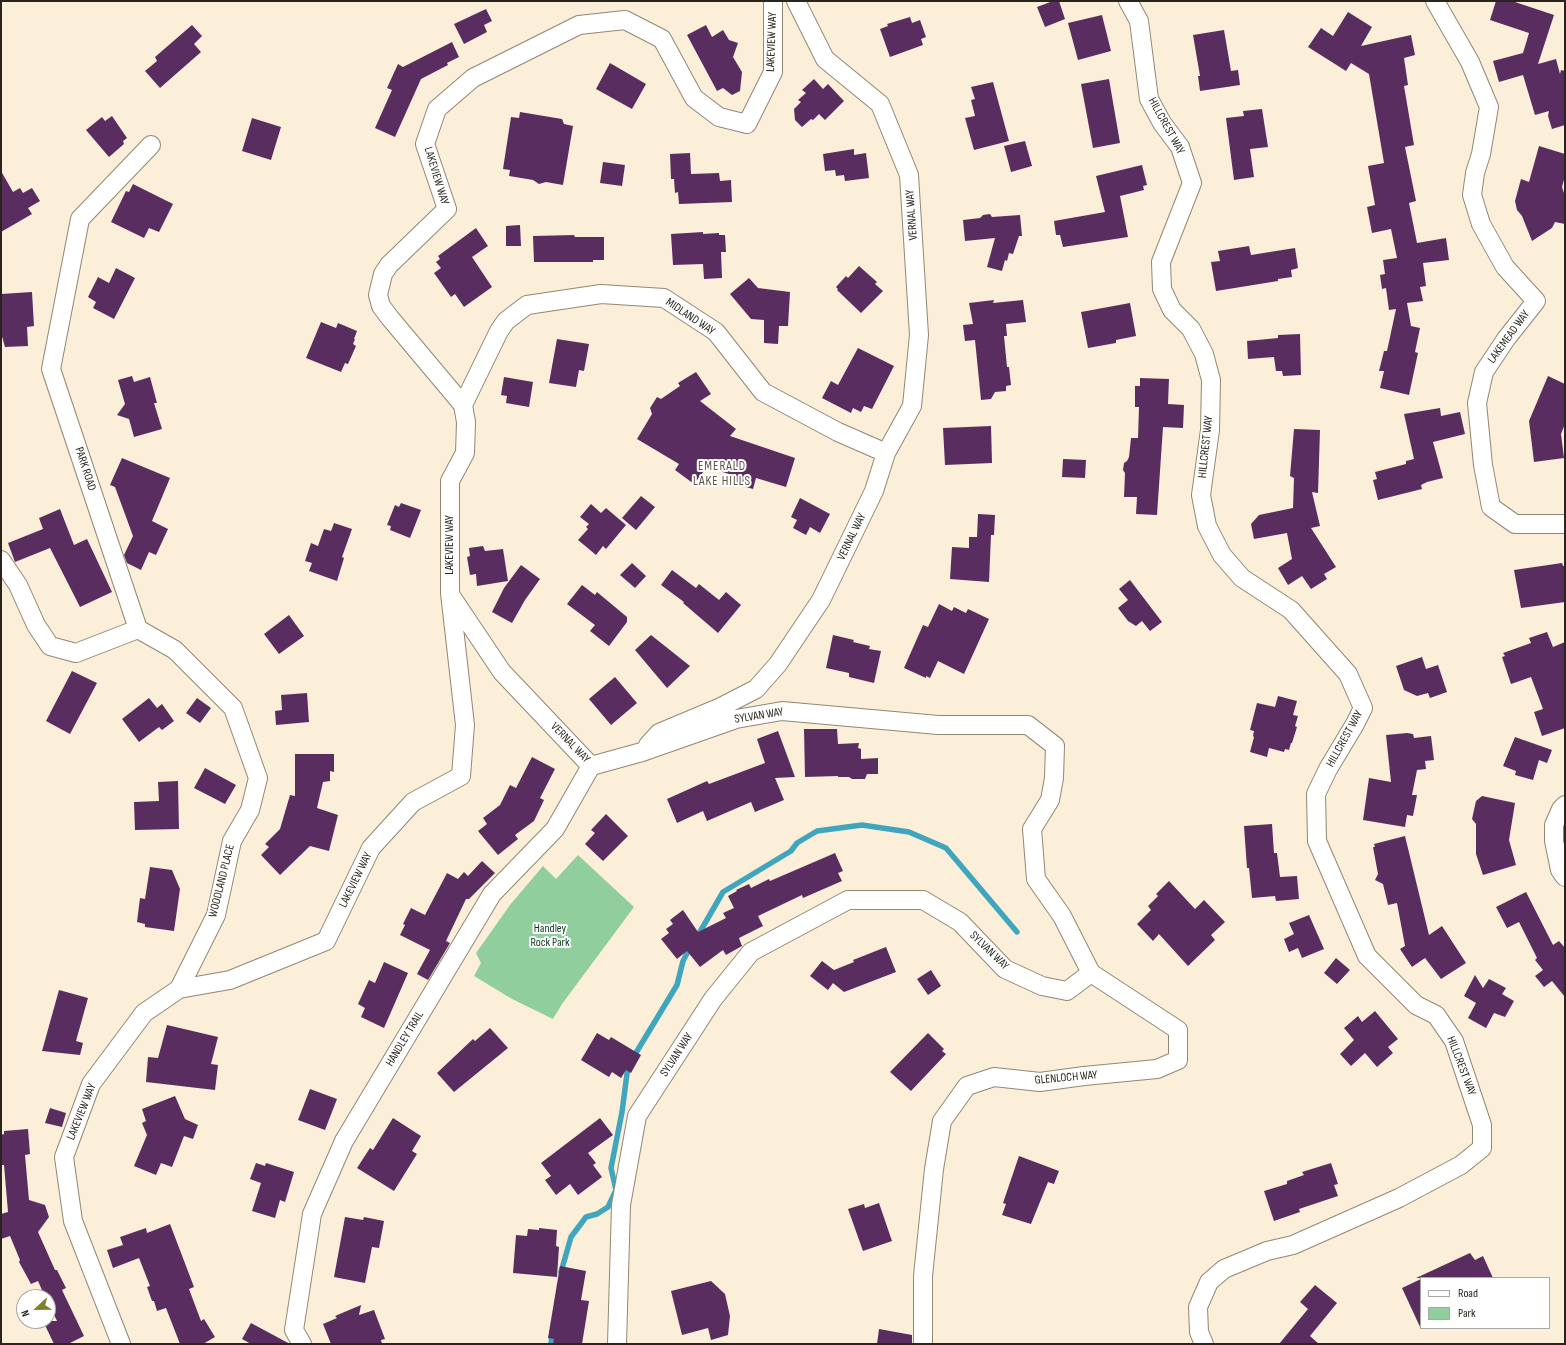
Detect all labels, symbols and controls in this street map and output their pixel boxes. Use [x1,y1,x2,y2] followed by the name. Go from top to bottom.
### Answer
[764,12,780,72] street label: LAKEVIEW WAY
[1145,95,1187,157] street label: HILLCREST WAY
[420,145,452,207] street label: LAKEVIEW WAY
[903,189,921,241] street label: VERNAL WAY
[663,295,717,339] street label: MIDLAND WAY
[1485,308,1533,366] street label: LAKEMEAD WAY
[1196,415,1216,479] street label: HILLCREST WAY
[71,445,99,493] street label: PARK ROAD
[693,459,751,490] district label: EMERALD LAKE HILLS
[834,511,870,563] street label: VERNAL WAY
[443,515,457,575] street label: LAKEVIEW WAY
[734,705,784,727] street label: SYLVAN WAY
[1324,708,1366,770] street label: HILLCREST WAY
[547,720,593,766] street label: VERNAL WAY
[206,843,238,919] street label: WOODLAND PLACE
[336,850,376,910] street label: LAKEVIEW WAY
[530,922,570,950] park label: Handley Rock Park
[966,929,1012,973] street label: SYLVAN WAY
[383,1009,427,1069] street label: HANDLEY TRAIL
[658,1030,696,1080] street label: SYLVAN WAY
[1443,1034,1479,1098] street label: HILLCREST WAY
[1034,1068,1098,1088] street label: GLENLOCH WAY
[64,1082,100,1142] street label: LAKEVIEW WAY
[1420,1277,1550,1329] legend
[1458,1286,1478,1301] text: Road
[16,1289,56,1329] north arrow
[1458,1306,1476,1321] text: Park
[18,1308,32,1318] text: N

